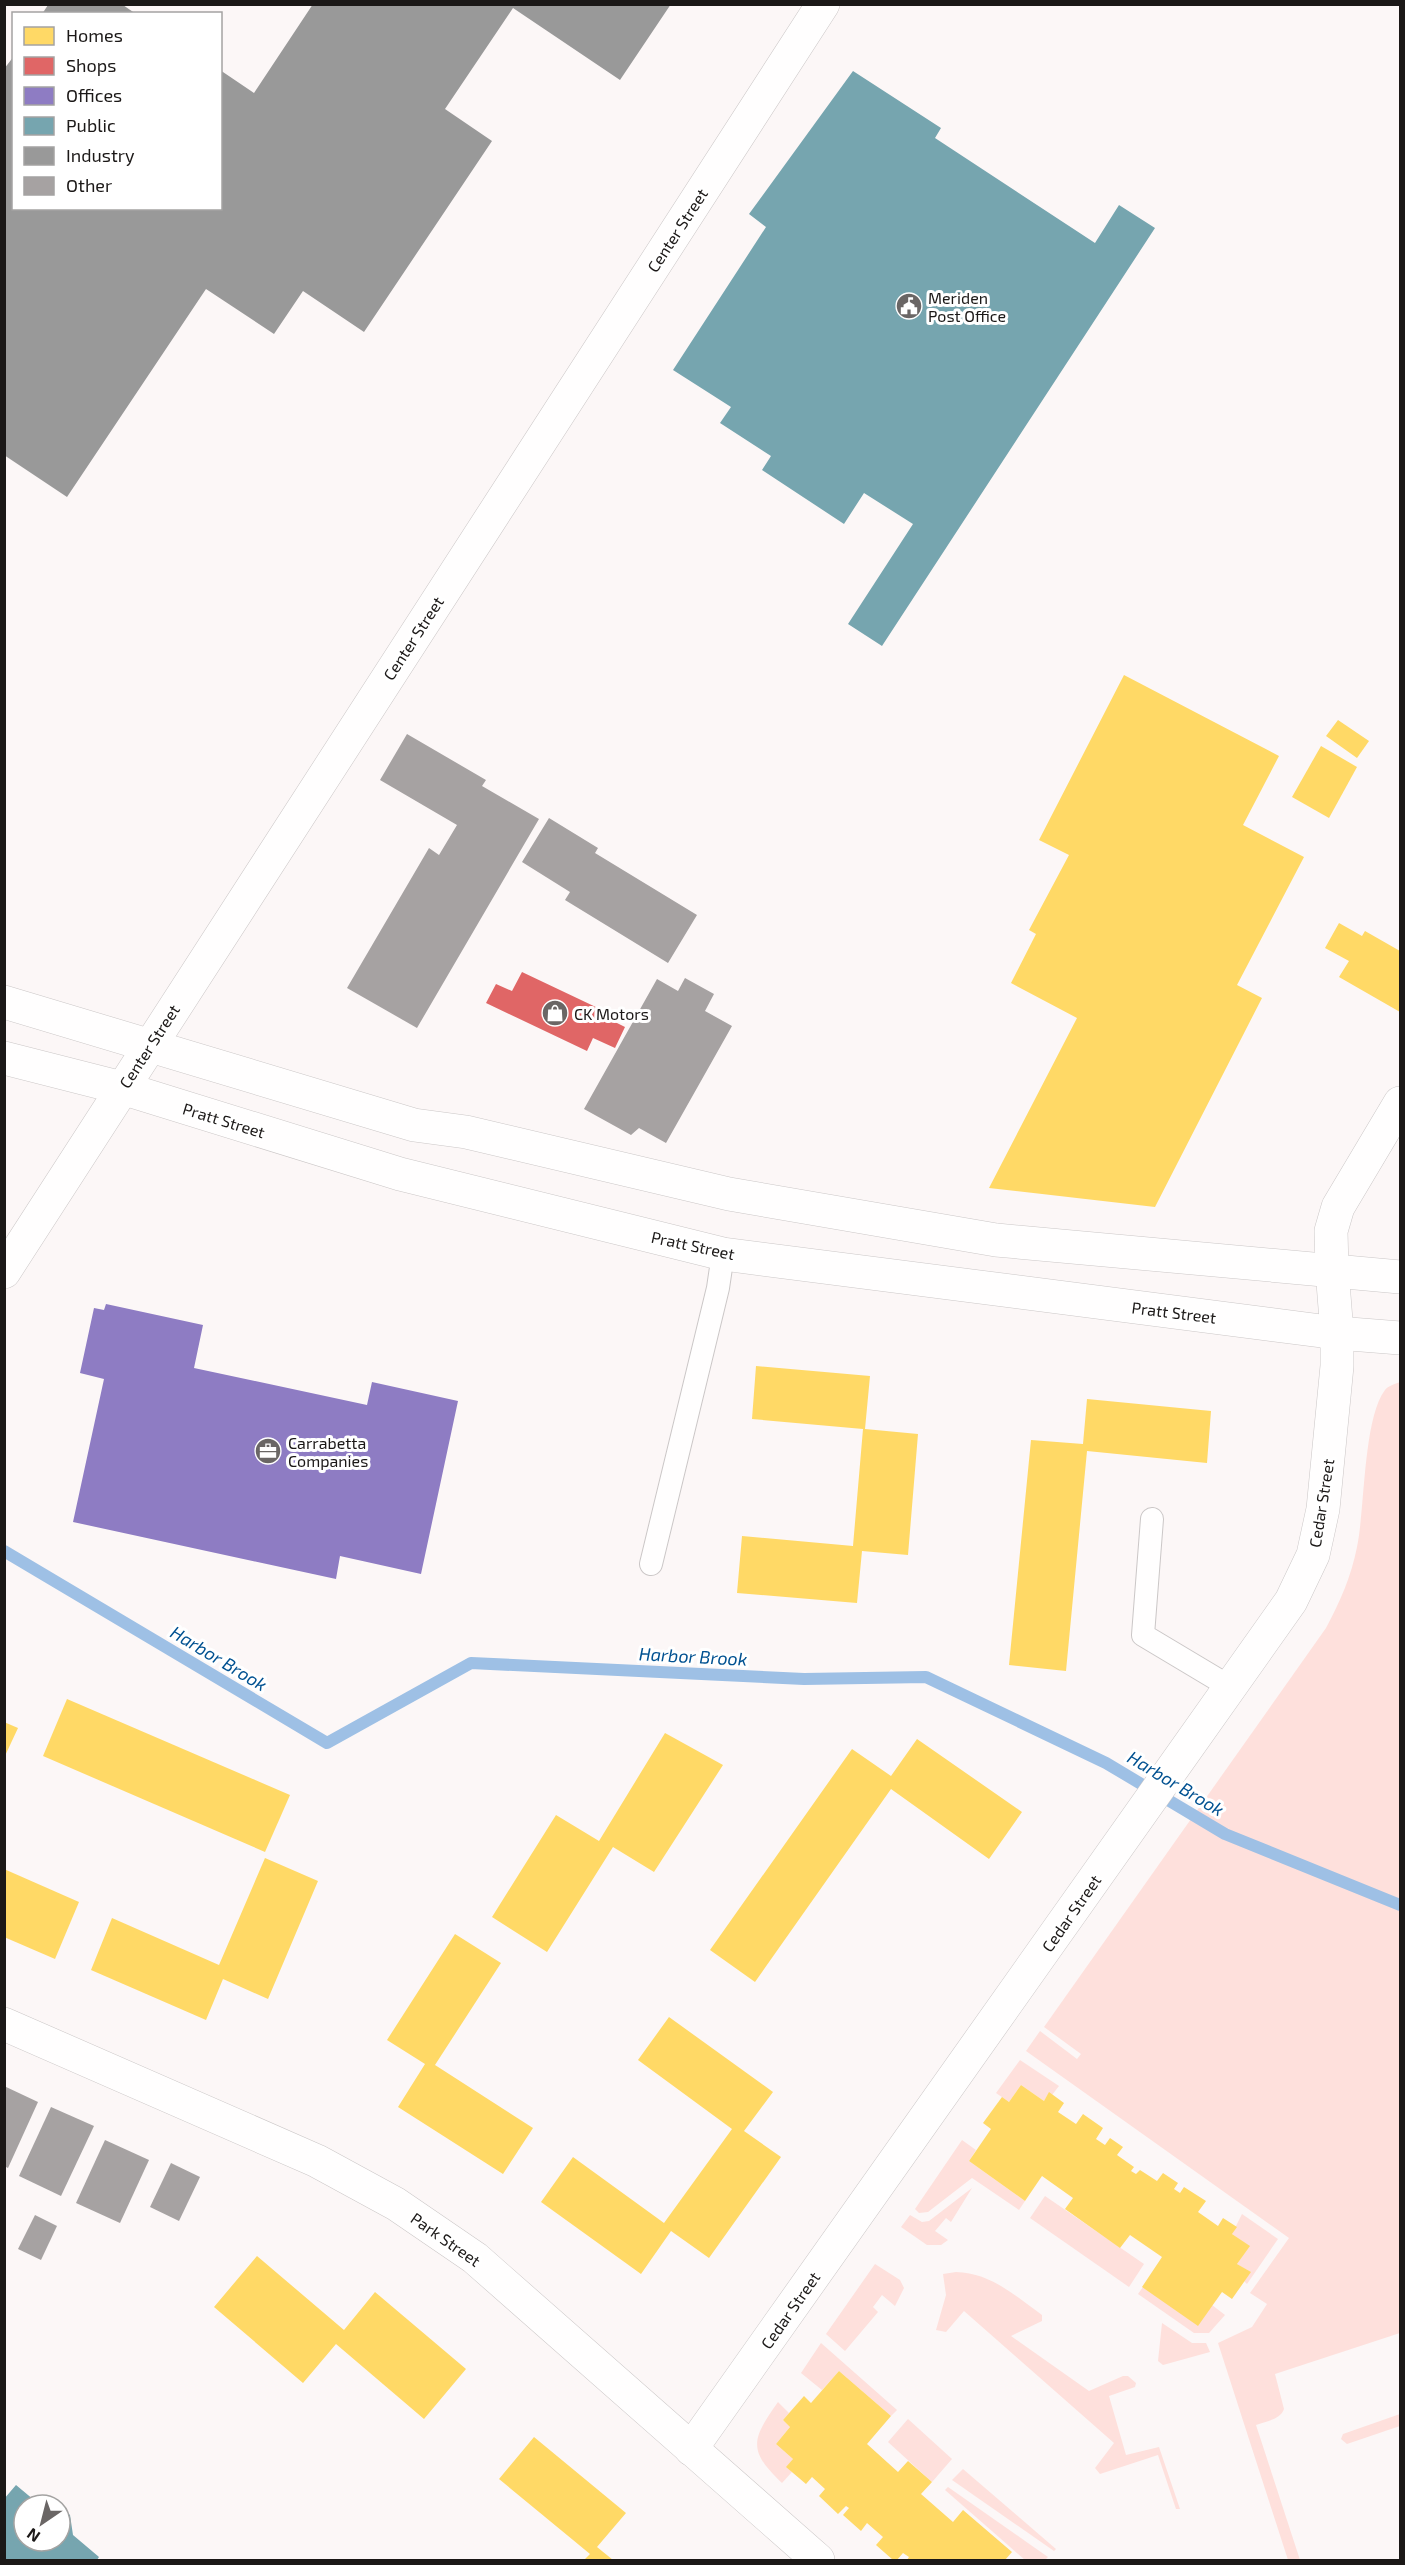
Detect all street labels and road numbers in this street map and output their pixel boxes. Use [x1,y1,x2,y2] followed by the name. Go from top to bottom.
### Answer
[643,185,711,275] street label: Center Street
[379,593,447,683] street label: Center Street
[115,1001,183,1091] street label: Center Street
[181,1099,267,1141] street label: Pratt Street
[650,1227,736,1263] street label: Pratt Street
[1131,1297,1217,1327] street label: Pratt Street
[1305,1457,1337,1549] street label: Cedar Street
[1037,1871,1105,1955] street label: Cedar Street
[408,2208,484,2270] street label: Park Street
[756,2268,824,2352] street label: Cedar Street

